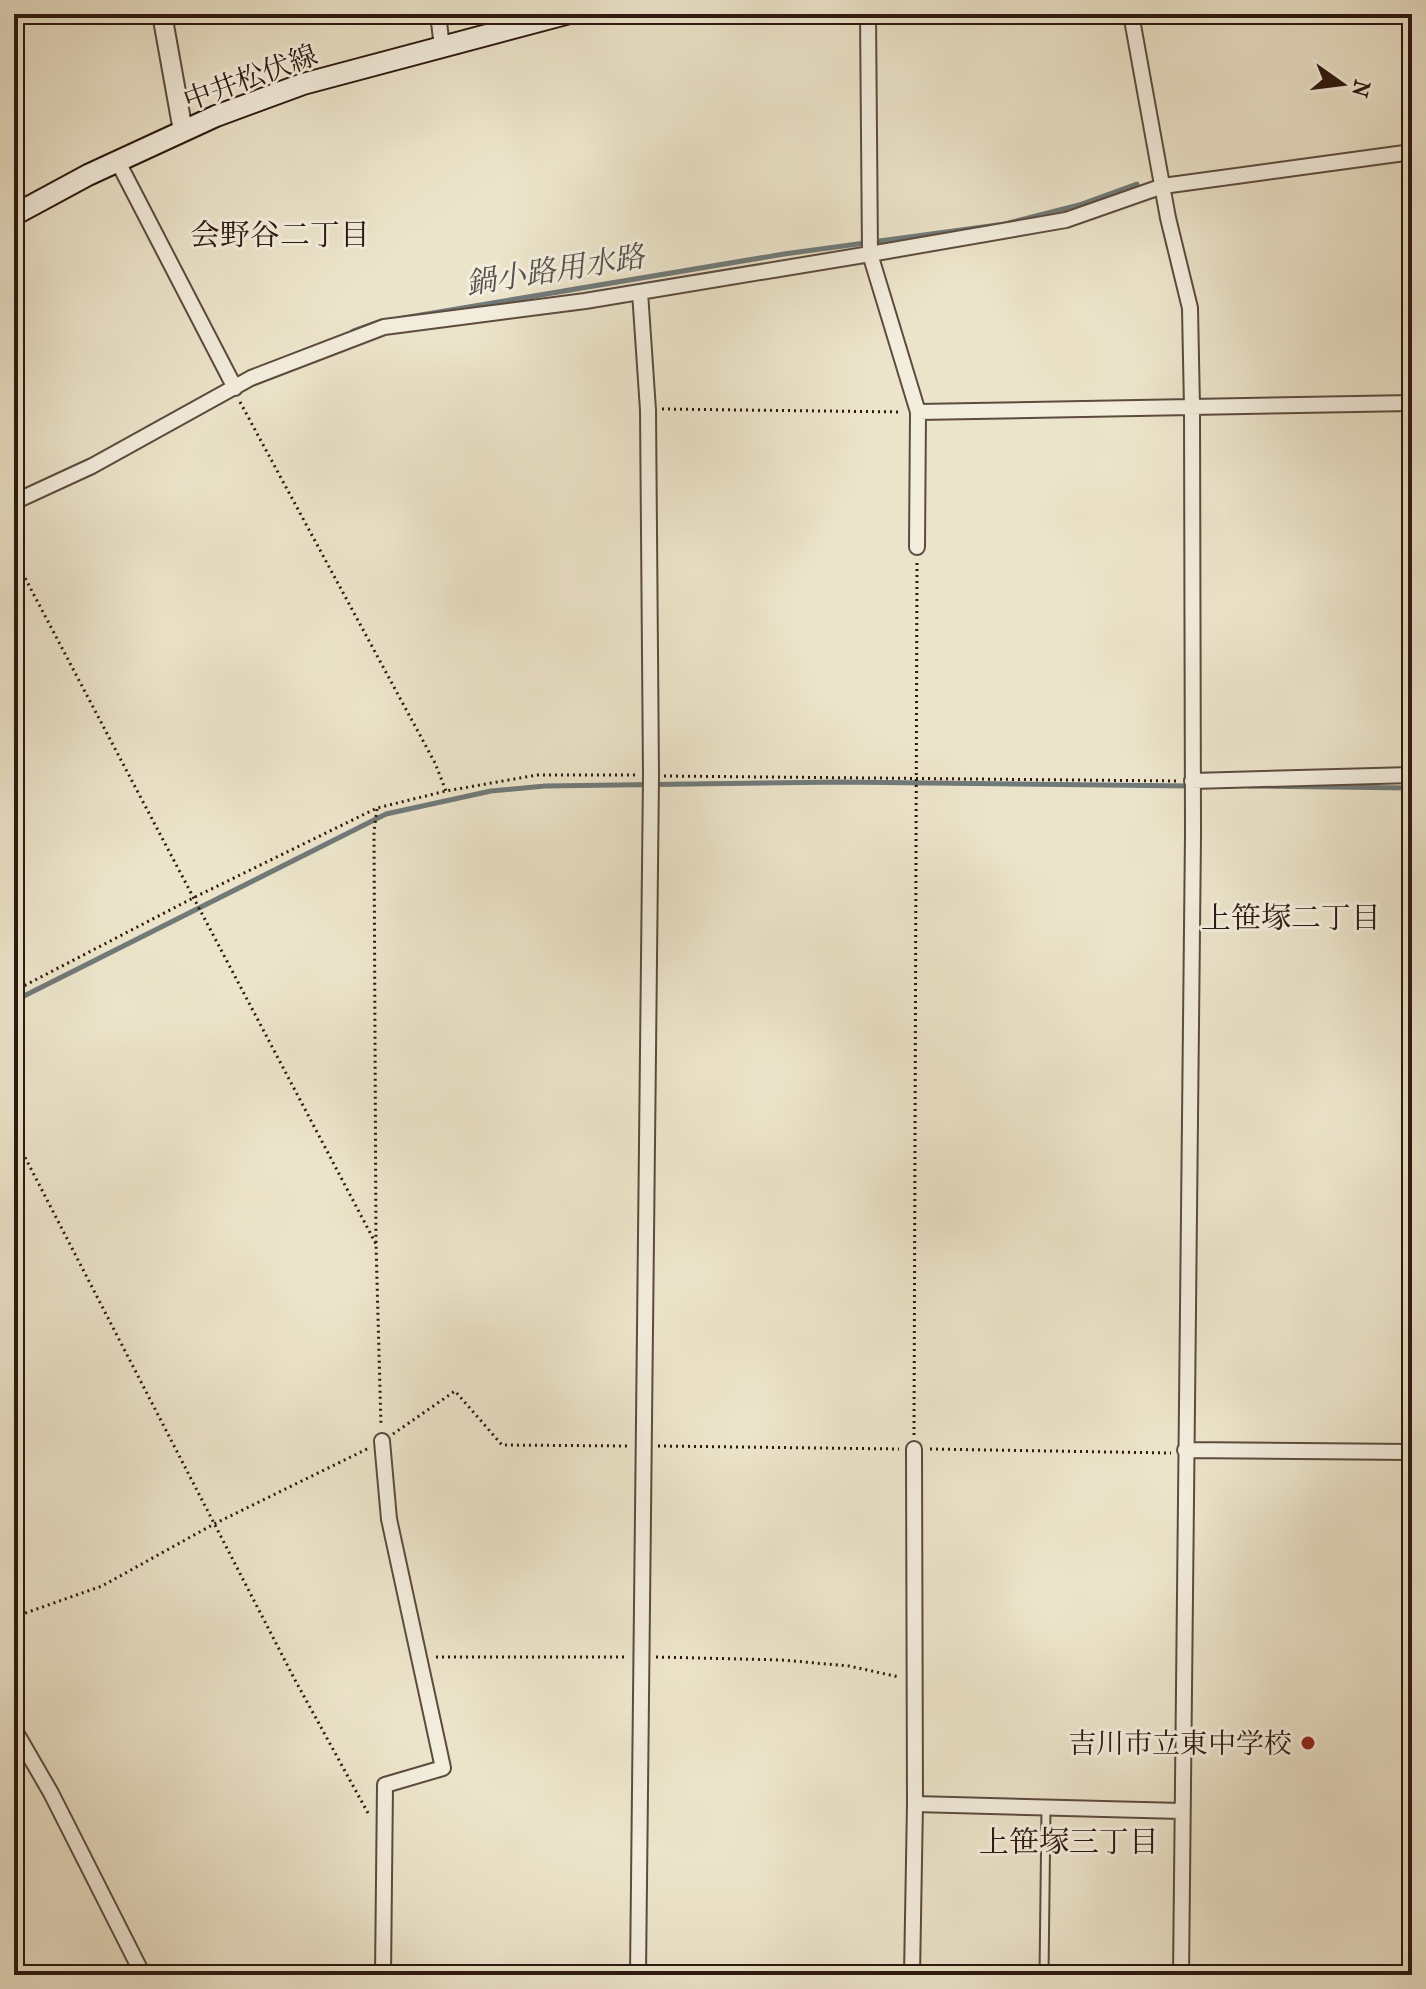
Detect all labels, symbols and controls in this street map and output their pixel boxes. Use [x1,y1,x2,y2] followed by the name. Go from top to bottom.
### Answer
[179,38,322,117] street label: 中井松伏線
[1302,44,1382,124] north arrow
[1346,77,1375,100] text: N
[190,218,370,253] district label: 会野谷二丁目
[463,239,649,302] water label: 鍋小路用水路
[1201,901,1381,936] district label: 上笹塚二丁目
[1068,1727,1292,1760] place label: 吉川市立東中学校
[1299,1734,1317,1752] marker: 吉川市立東中学校
[979,1825,1159,1860] district label: 上笹塚三丁目

